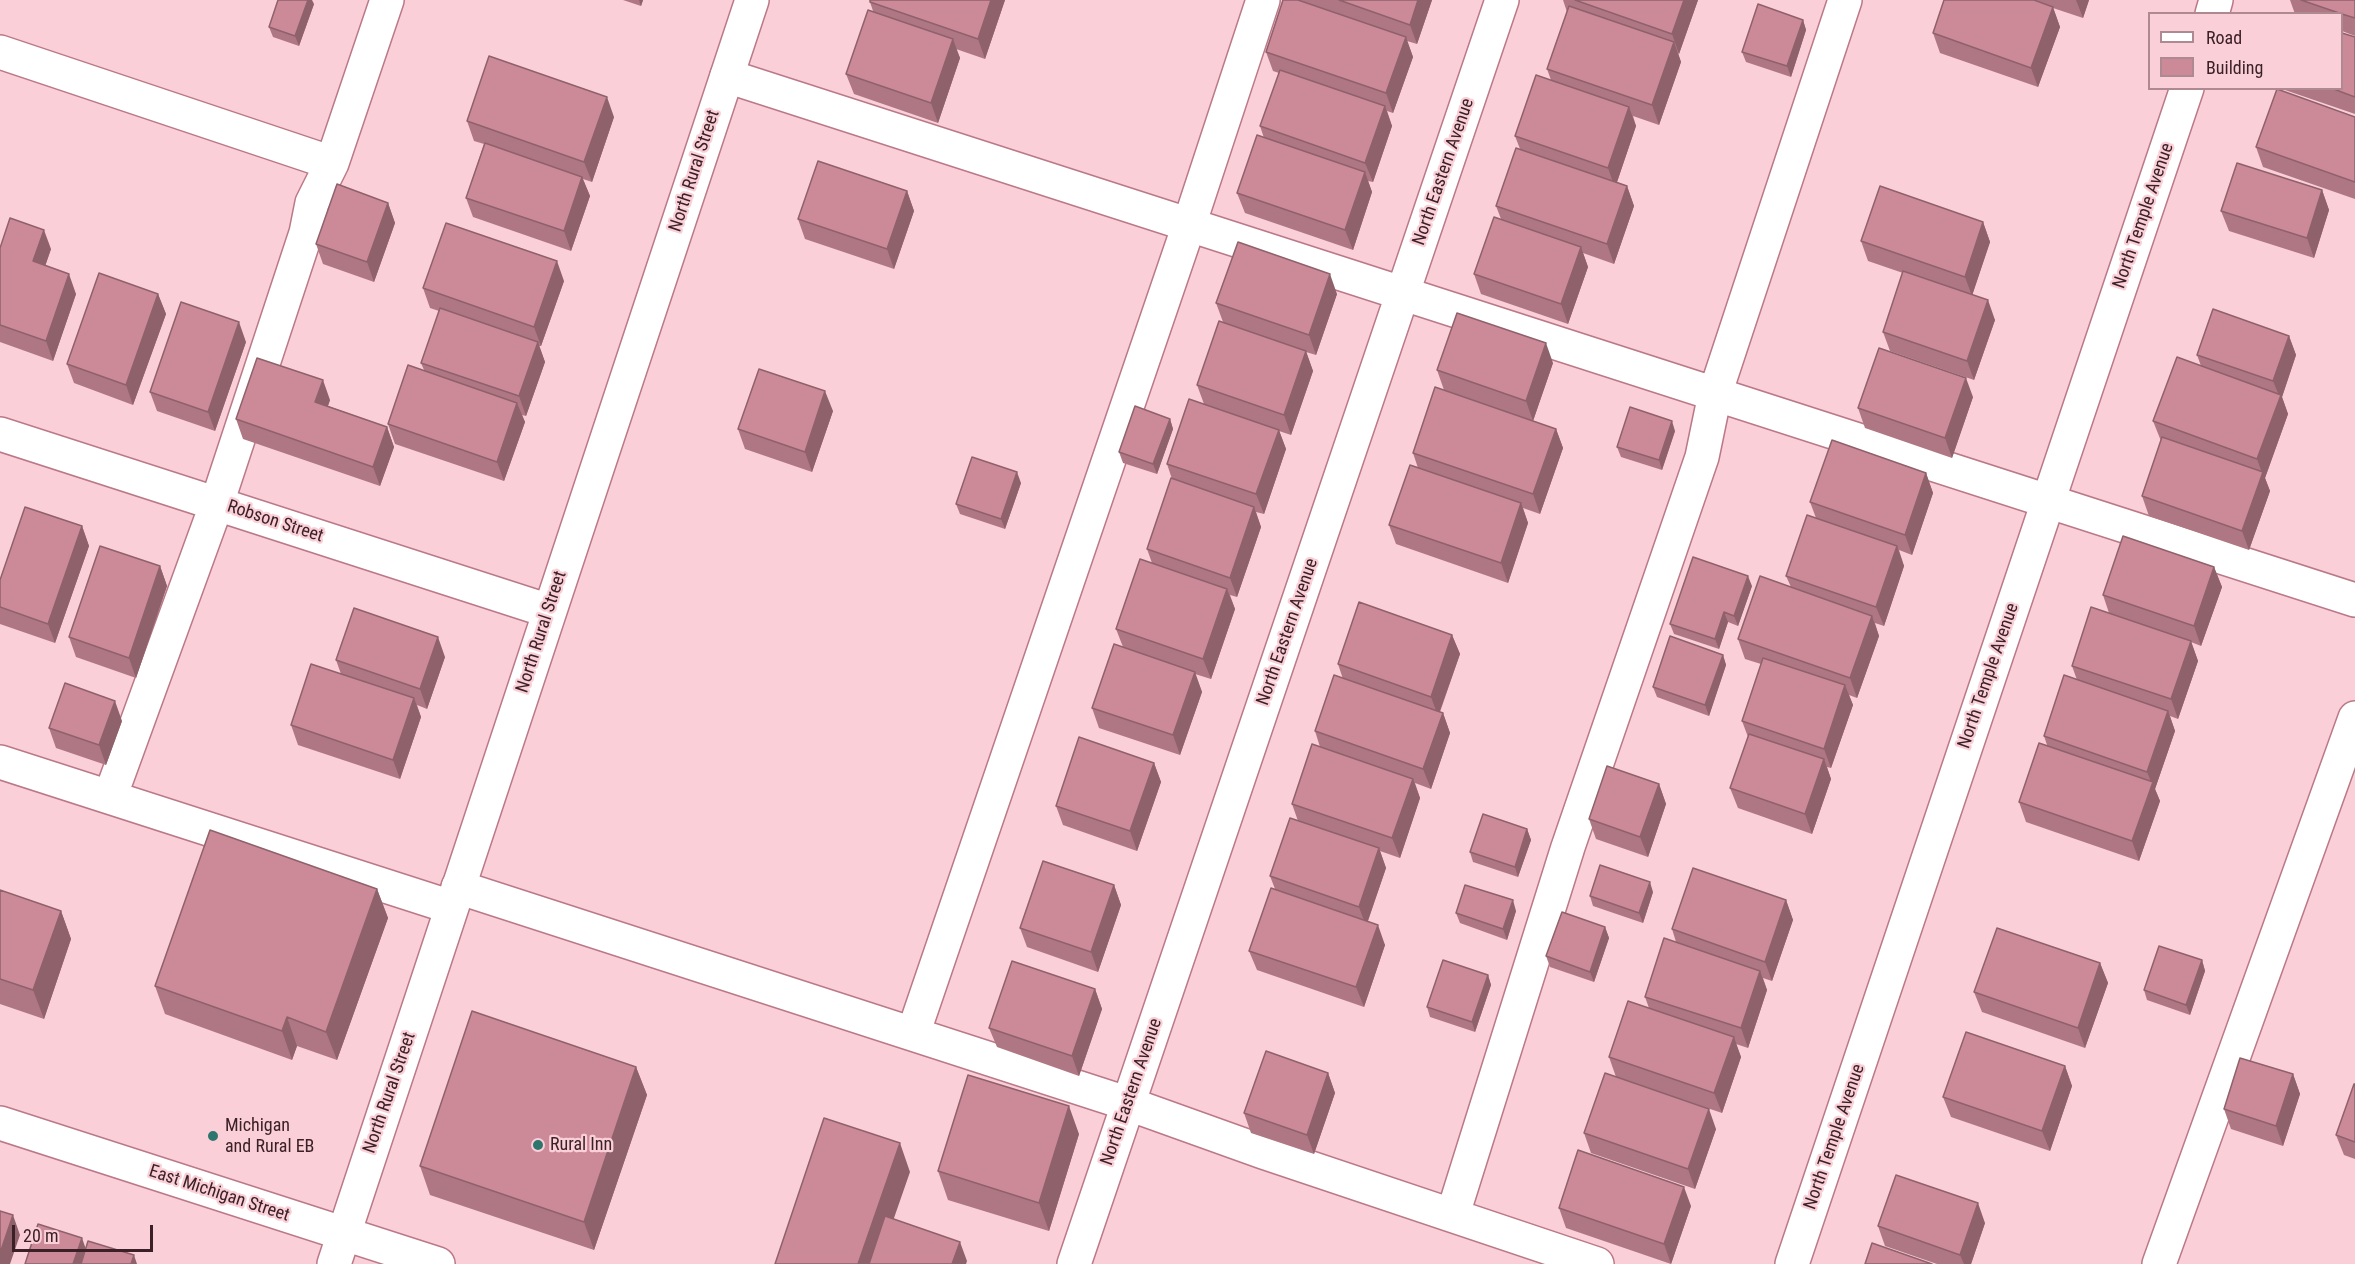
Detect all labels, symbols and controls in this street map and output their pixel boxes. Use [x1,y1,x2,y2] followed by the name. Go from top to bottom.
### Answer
[2148,12,2343,90] legend
[2206,27,2242,48] text: Road
[2206,57,2263,78] text: Building
[1409,96,1479,248] street label: North Eastern Avenue
[665,107,725,235] street label: North Rural Street
[2109,141,2179,291] street label: North Temple Avenue
[224,496,326,548] street label: Robson Street
[1253,556,1323,708] street label: North Eastern Avenue
[512,568,572,696] street label: North Rural Street
[1954,601,2024,751] street label: North Temple Avenue
[1097,1016,1167,1168] street label: North Eastern Avenue
[359,1030,421,1156] street label: North Rural Street
[1800,1062,1870,1212] street label: North Temple Avenue
[225,1115,314,1158] place label: Michigan and Rural EB
[206,1129,220,1143] marker: Michigan and Rural EB
[550,1134,612,1156] place label: Rural Inn
[531,1138,545,1152] marker: Rural Inn
[146,1161,292,1227] street label: East Michigan Street
[15,1213,156,1251] scale bar
[23,1225,58,1246] text: 20 m

